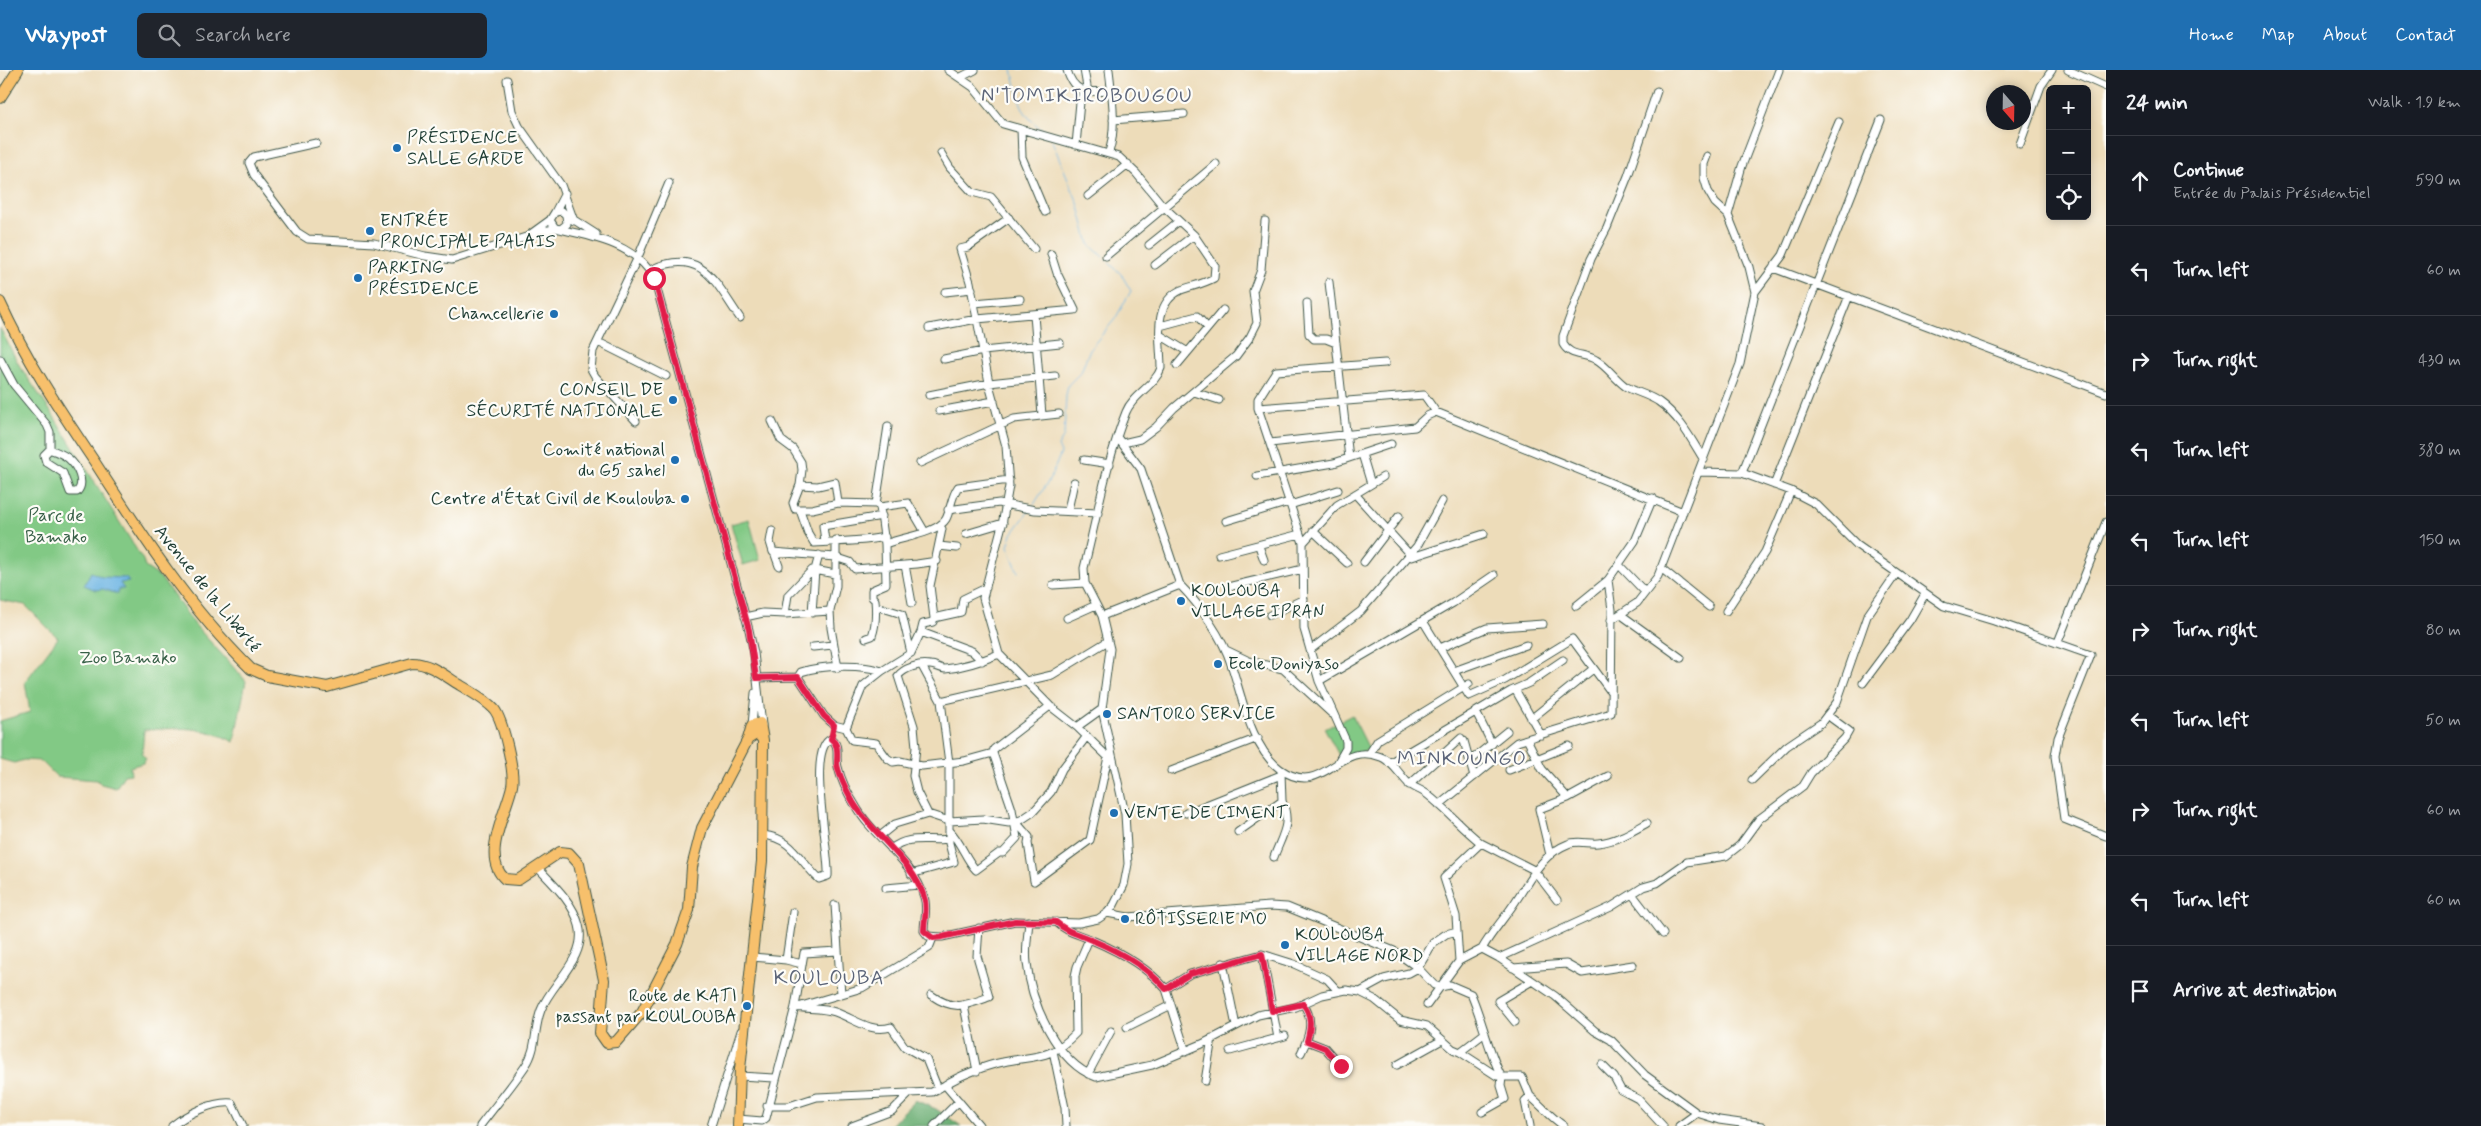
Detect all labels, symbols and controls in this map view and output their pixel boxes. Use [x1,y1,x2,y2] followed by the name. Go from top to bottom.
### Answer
[137,13,487,58] search box
[25,20,107,51] text: Waypost
[155,21,183,49] icon: search
[195,23,291,48] text: Search here
[2189,23,2234,47] text: Home
[2262,23,2295,47] text: Map
[2323,23,2367,47] text: About
[2395,23,2456,47] text: Contact
[981,83,1193,110] district label: N'TOMIKIROBOUGOU
[1986,85,2031,130] north arrow
[2046,85,2091,220] map controls
[2046,85,2091,130] button: +
[2126,89,2188,117] text: 24 min
[2368,92,2461,113] text: Walk · 1.9 km
[407,126,524,171] place label: PRÉSIDENCE SALLE GARDE
[2046,130,2091,175] button: −
[391,142,403,154] marker: PRÉSIDENCE SALLE GARDE
[2173,158,2244,183] text: Continue
[2126,167,2154,195] icon: ahead
[2415,170,2461,191] text: 590 m
[2046,175,2091,220] button: locate
[2173,183,2370,204] text: Entrée du Palais Présidentiel
[380,209,555,254] place label: ENTRÉE PRONCIPALE PALAIS
[364,225,376,237] marker: ENTRÉE PRONCIPALE PALAIS
[368,256,479,301] place label: PARKING PRÉSIDENCE
[2126,257,2154,285] icon: left
[2173,258,2249,283] text: Turn left
[2427,260,2461,281] text: 60 m
[643,267,666,290] route start
[352,272,364,284] marker: PARKING PRÉSIDENCE
[448,302,544,326] place label: Chancellerie
[548,308,560,320] marker: Chancellerie
[2126,347,2154,375] icon: right
[2173,348,2257,373] text: Turn right
[2418,350,2461,371] text: 430 m
[467,378,663,423] place label: CONSEIL DE SÉCURITÉ NATIONALE
[667,394,679,406] marker: CONSEIL DE SÉCURITÉ NATIONALE
[2126,437,2154,465] icon: left
[543,438,665,483] place label: Comité national du G5 sahel
[2173,438,2249,463] text: Turn left
[2418,440,2461,461] text: 380 m
[669,454,681,466] marker: Comité national du G5 sahel
[430,487,675,511] place label: Centre d'État Civil de Koulouba
[679,493,691,505] marker: Centre d'État Civil de Koulouba
[25,504,87,549] park label: Parc de Bamako
[148,520,266,658] street label: Avenue de la Liberté
[2126,527,2154,555] icon: left
[2173,528,2249,553] text: Turn left
[2419,530,2461,551] text: 150 m
[1191,579,1325,624] place label: KOULOUBA VILLAGE IPRAN
[1175,595,1187,607] marker: KOULOUBA VILLAGE IPRAN
[2126,617,2154,645] icon: right
[2173,618,2257,643] text: Turn right
[2426,620,2461,641] text: 80 m
[79,646,177,670] park label: Zoo Bamako
[1228,652,1339,676] place label: Ecole Doniyaso
[1212,658,1224,670] marker: Ecole Doniyaso
[1117,702,1275,726] place label: SANTORO SERVICE
[2126,707,2154,735] icon: left
[1101,708,1113,720] marker: SANTORO SERVICE
[2173,708,2249,733] text: Turn left
[2425,710,2461,731] text: 50 m
[1397,746,1527,773] district label: MINKOUNGO
[2126,797,2154,825] icon: right
[2173,798,2257,823] text: Turn right
[2427,800,2461,821] text: 60 m
[1124,801,1288,825] place label: VENTE DE CIMENT
[1108,807,1120,819] marker: VENTE DE CIMENT
[2126,887,2154,915] icon: left
[2173,888,2249,913] text: Turn left
[2427,890,2461,911] text: 60 m
[1135,907,1267,931] place label: RÔTISSERIE MO
[1119,913,1131,925] marker: RÔTISSERIE MO
[1295,923,1424,968] place label: KOULOUBA VILLAGE NORD
[1279,939,1291,951] marker: KOULOUBA VILLAGE NORD
[773,965,885,992] district label: KOULOUBA
[2126,977,2154,1005] icon: arrive
[2173,978,2337,1003] text: Arrive at destination
[556,984,737,1029] place label: Route de KATI passant par KOULOUBA
[741,1000,753,1012] marker: Route de KATI passant par KOULOUBA
[1330,1055,1353,1078] route end

